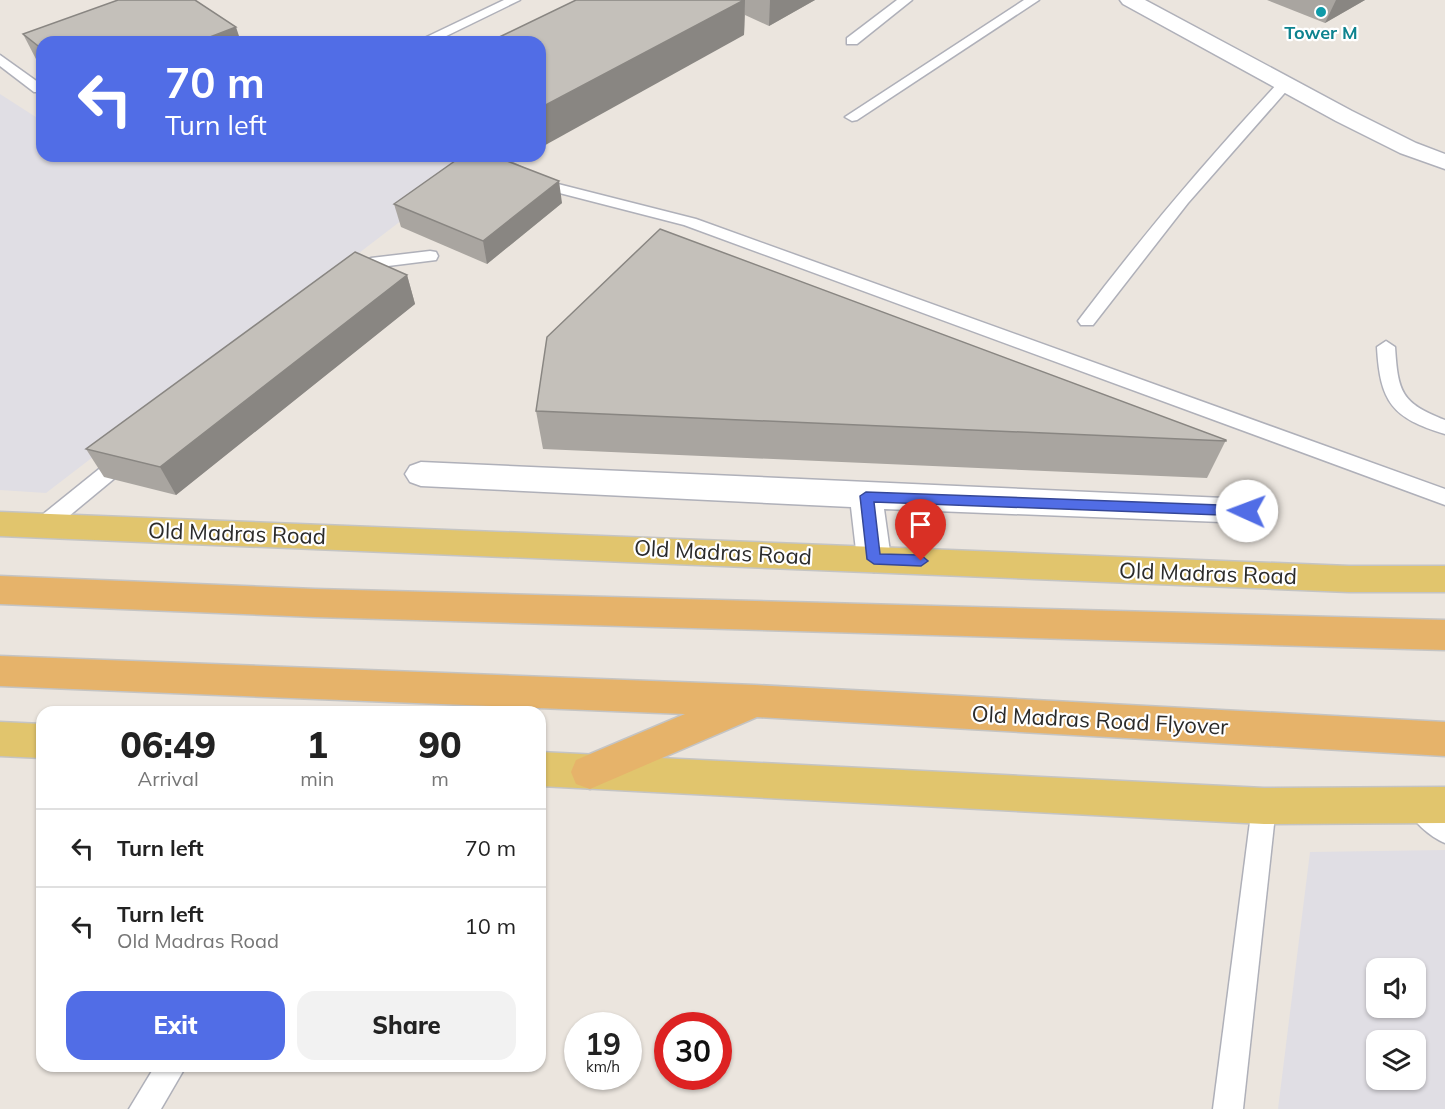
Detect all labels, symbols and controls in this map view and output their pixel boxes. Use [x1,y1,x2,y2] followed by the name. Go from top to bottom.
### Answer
[1314,5,1328,19] marker: Tower M
[1284,21,1358,44] place label: Tower M
[165,56,265,109] text: 70 m
[66,60,144,138] icon: left
[165,108,267,142] text: Turn left
[1215,479,1279,543] position arrow
[895,499,946,561] pin
[904,508,937,541] icon: arrive
[148,516,326,550] street label: Old Madras Road
[633,533,813,571] street label: Old Madras Road
[1119,556,1297,590] street label: Old Madras Road
[971,699,1229,741] street label: Old Madras Road Flyover
[120,722,216,767] text: 06:49
[306,722,328,767] text: 1
[419,722,462,767] text: 90
[138,766,199,791] text: Arrival
[300,766,334,791] text: min
[431,766,449,791] text: m
[66,832,99,865] icon: left
[117,834,204,862] text: Turn left
[465,834,516,862] text: 70 m
[117,900,204,928] text: Turn left
[66,910,99,943] icon: left
[465,912,516,940] text: 10 m
[117,928,279,953] text: Old Madras Road
[1366,958,1426,1090] map controls
[1366,958,1426,1018] button: sound
[66,991,285,1060] button: Exit
[297,991,516,1060] button: Share
[654,1012,732,1090] speed limit sign: 30
[585,1025,621,1063] text: 19
[1366,1030,1426,1090] button: layers
[586,1057,620,1076] text: km/h

